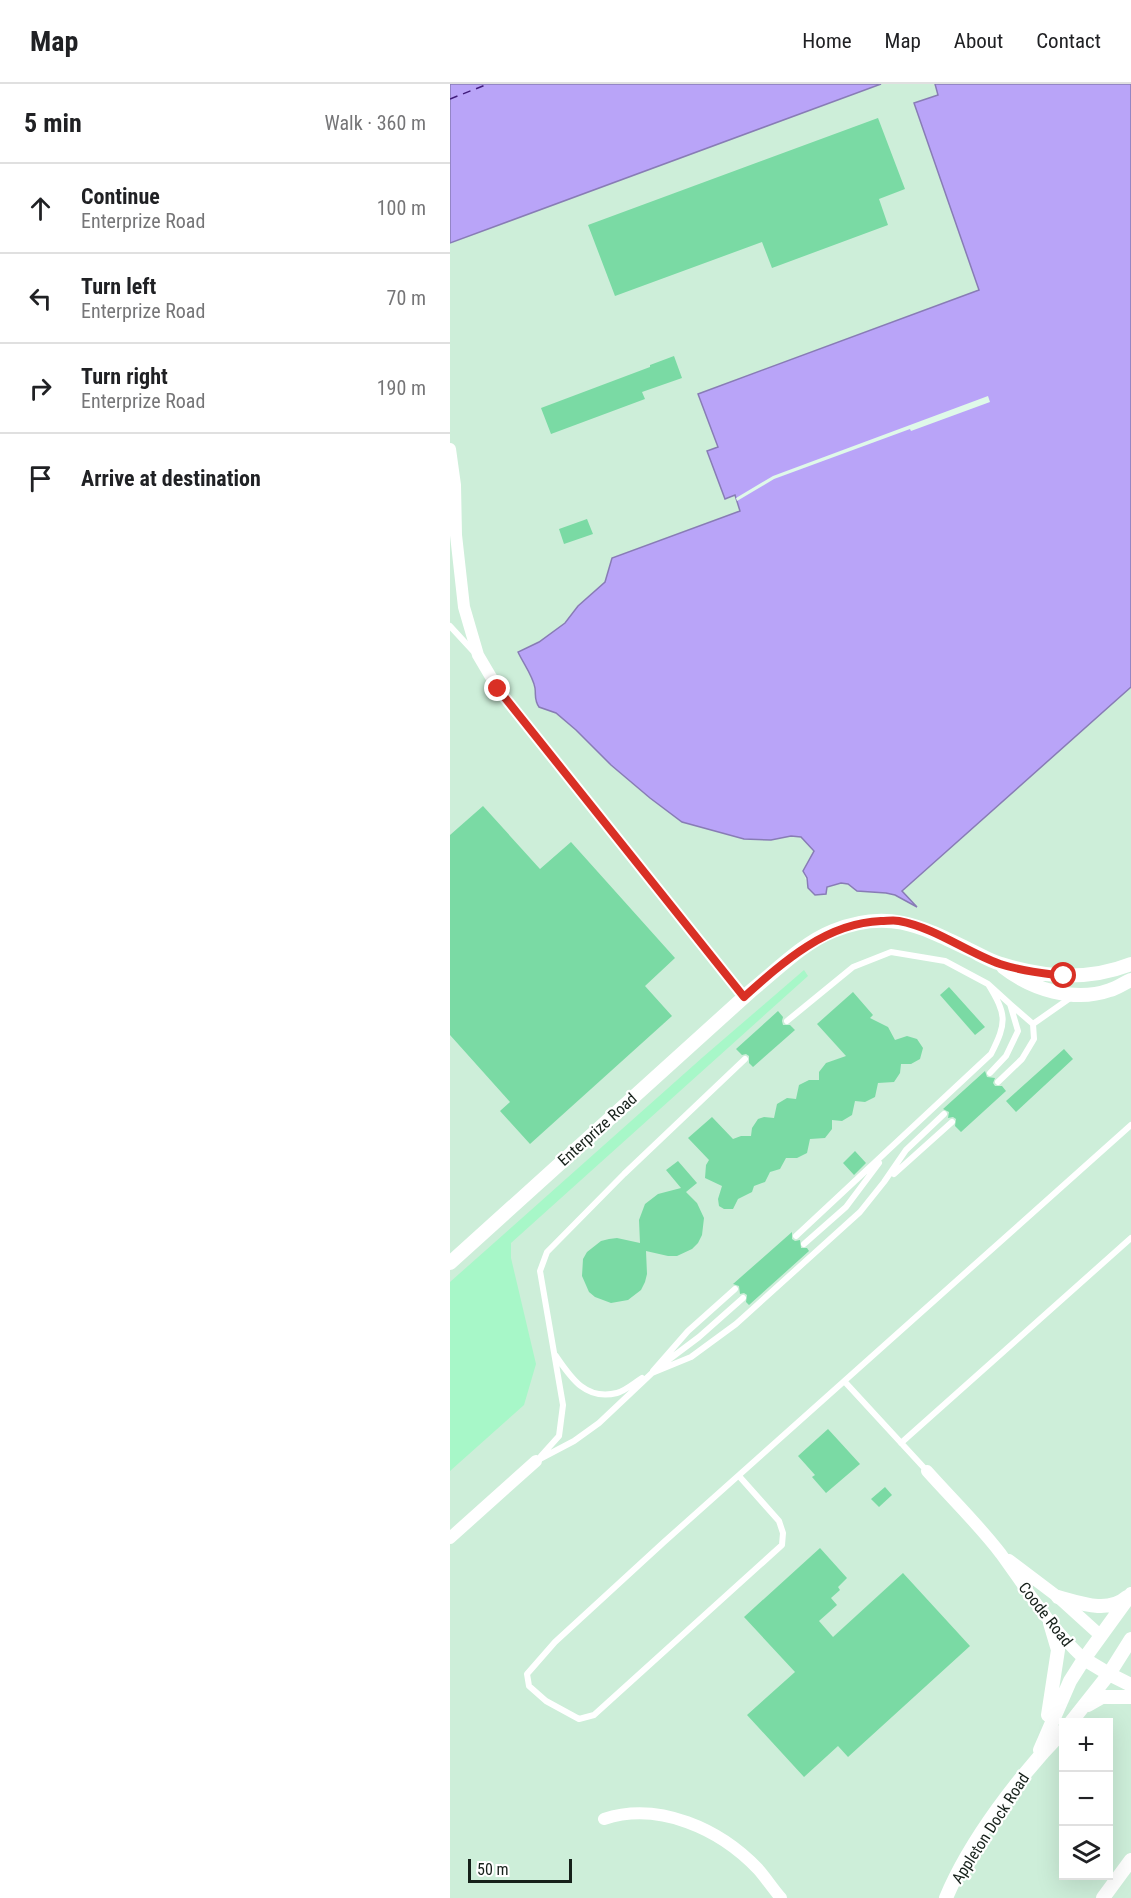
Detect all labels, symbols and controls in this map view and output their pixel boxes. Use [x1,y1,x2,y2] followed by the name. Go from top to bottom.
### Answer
[30,25,78,58] text: Map
[802,29,852,53] text: Home
[885,29,921,53] text: Map
[954,29,1003,53] text: About
[1036,29,1101,53] text: Contact
[24,108,82,138] text: 5 min
[325,111,426,135] text: Walk · 360 m
[81,184,160,209] text: Continue
[24,192,57,225] icon: ahead
[377,196,426,220] text: 100 m
[81,209,205,233] text: Enterprize Road
[81,274,156,299] text: Turn left
[24,282,57,315] icon: left
[387,286,426,310] text: 70 m
[81,299,205,323] text: Enterprize Road
[81,364,168,389] text: Turn right
[24,372,57,405] icon: right
[377,376,426,400] text: 190 m
[81,389,205,413] text: Enterprize Road
[24,462,57,495] icon: arrive
[81,466,261,491] text: Arrive at destination
[484,675,510,701] route end
[1050,962,1076,988] route start
[554,1089,641,1170] street label: Enterprize Road
[1015,1578,1077,1650] street label: Coode Road
[1059,1718,1113,1880] map controls
[1059,1718,1113,1772] button: +
[948,1770,1033,1887] street label: Appleton Dock Road
[1059,1772,1113,1826] button: −
[1059,1826,1113,1880] button: layers
[468,1856,572,1884] scale bar
[477,1860,509,1879] text: 50 m

